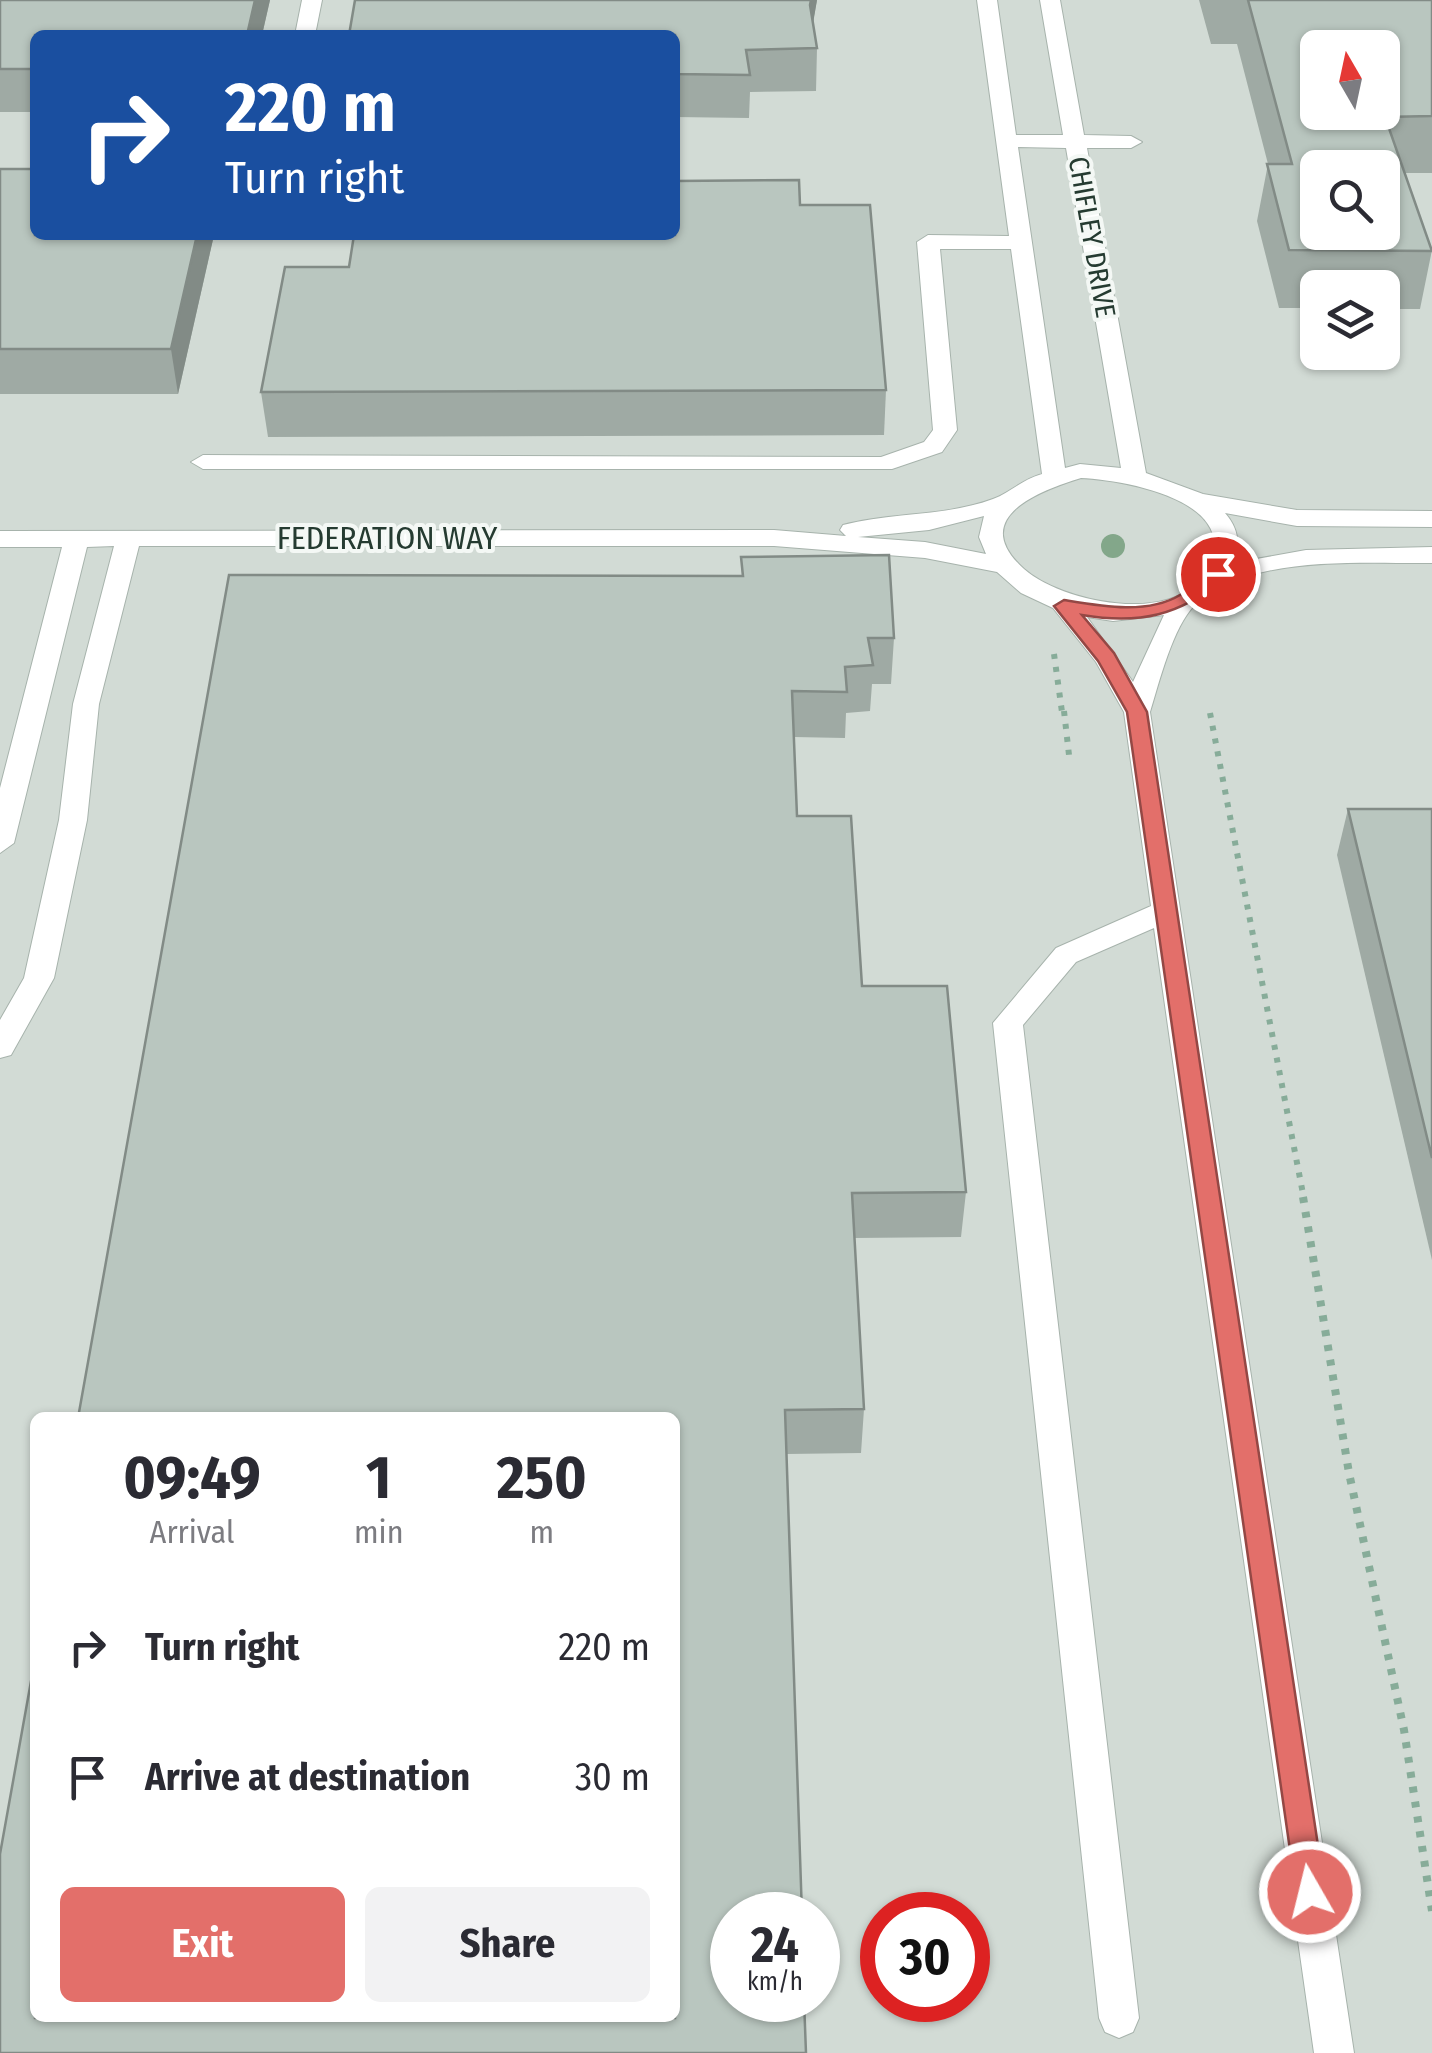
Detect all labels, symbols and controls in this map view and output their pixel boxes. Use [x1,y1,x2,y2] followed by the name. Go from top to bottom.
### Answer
[1300,30,1400,130] north arrow
[1300,30,1400,370] map controls
[225,66,396,150] text: 220 m
[60,70,190,200] icon: right
[1300,150,1400,250] button: search
[225,151,404,205] text: Turn right
[1062,154,1122,320] street label: CHIFLEY DRIVE
[1300,270,1400,370] button: layers
[277,519,497,557] street label: FEDERATION WAY
[1176,532,1261,617] pin
[1191,547,1246,602] icon: arrive
[123,1442,261,1514] text: 09:49
[366,1442,391,1514] text: 1
[497,1442,587,1514] text: 250
[150,1513,234,1551] text: Arrival
[354,1513,404,1551] text: min
[529,1513,554,1551] text: m
[60,1620,115,1675] icon: right
[145,1624,299,1670] text: Turn right
[559,1624,650,1670] text: 220 m
[60,1750,115,1805] icon: arrive
[145,1754,470,1800] text: Arrive at destination
[575,1754,650,1800] text: 30 m
[1258,1840,1362,1944] position arrow
[60,1887,345,2002] button: Exit
[365,1887,650,2002] button: Share
[860,1892,990,2022] speed limit sign: 30
[751,1915,799,1975] text: 24
[747,1967,803,1997] text: km/h

